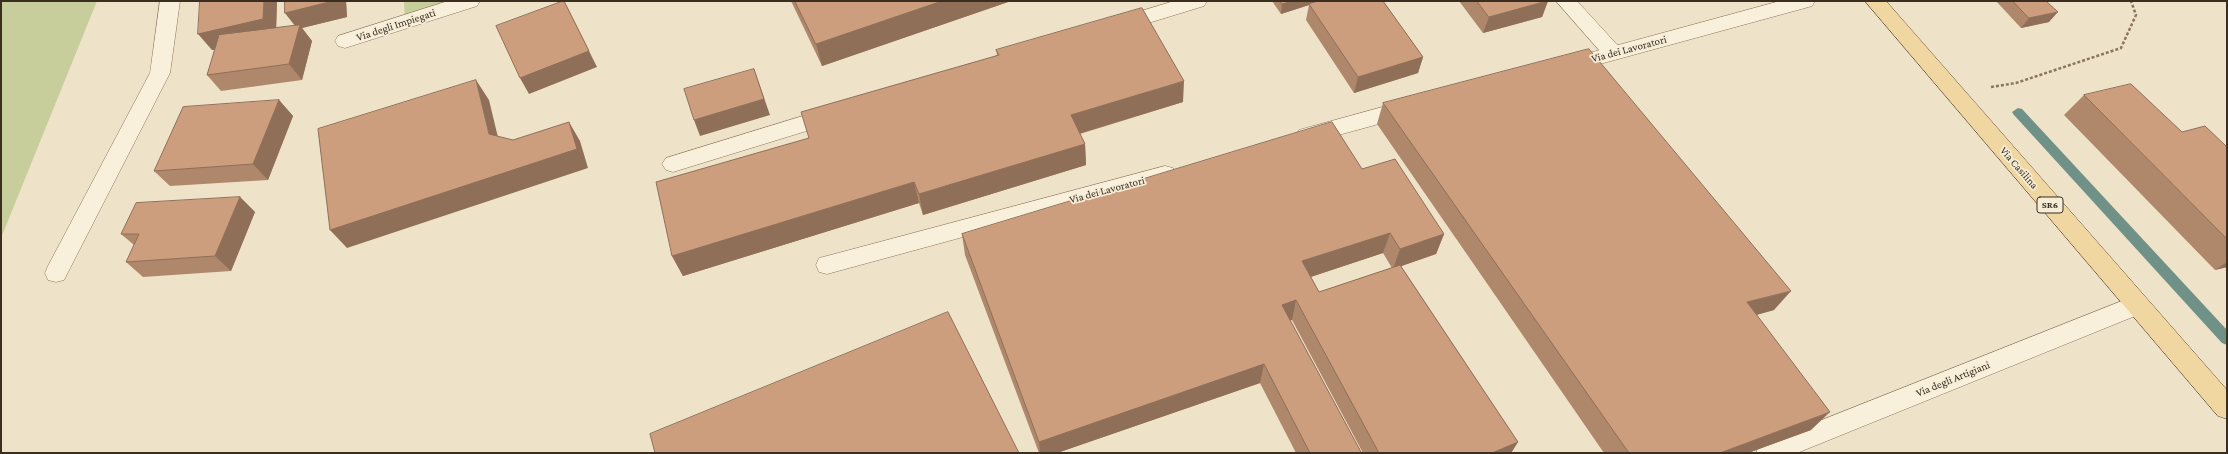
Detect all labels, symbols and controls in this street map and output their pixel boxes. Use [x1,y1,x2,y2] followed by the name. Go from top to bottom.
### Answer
[355,6,437,44] street label: Via degli Impiegati
[1590,33,1668,65] street label: Via dei Lavoratori
[1997,144,2041,192] street label: Via Casilina
[1068,174,1146,206] street label: Via dei Lavoratori
[2037,197,2063,213] road number: SR6
[1914,358,1992,400] street label: Via degli Artigiani

